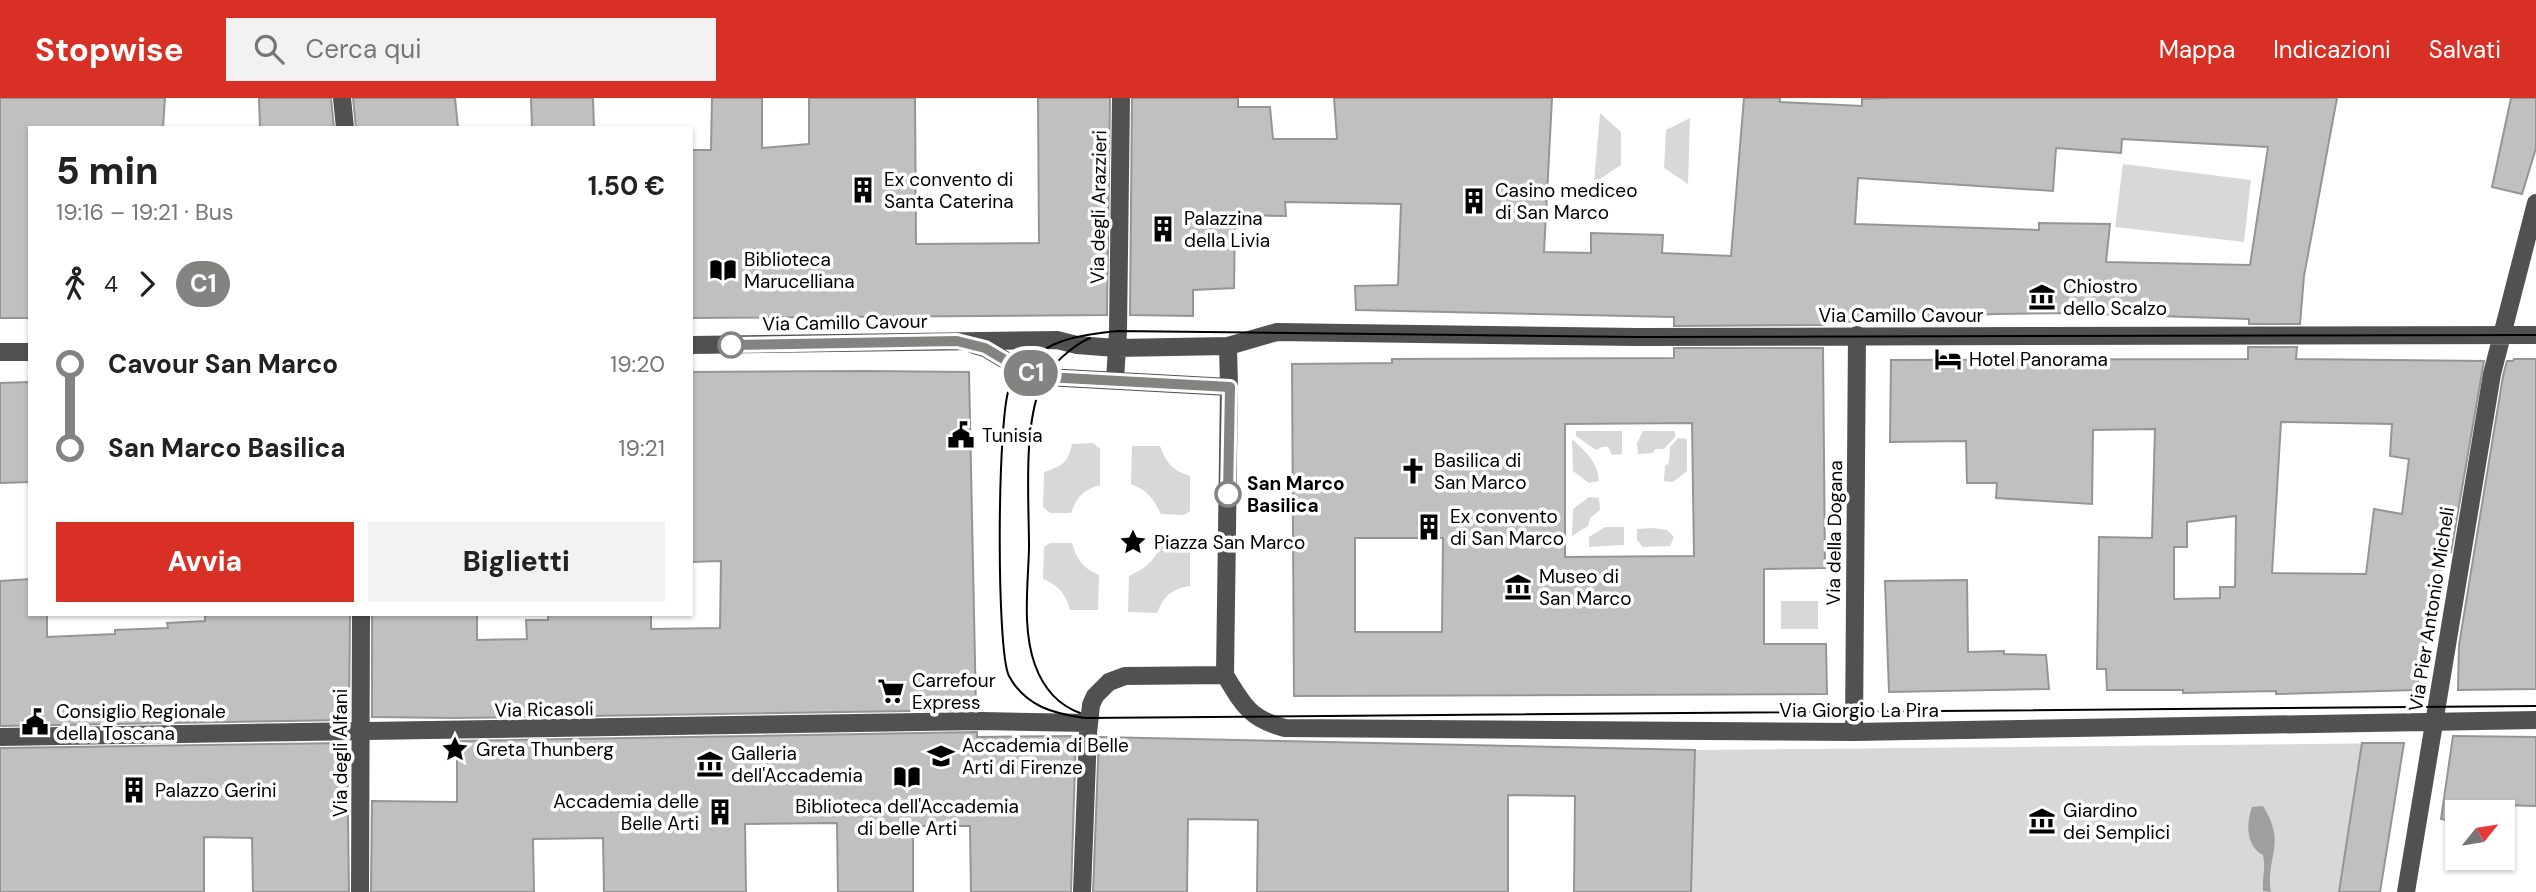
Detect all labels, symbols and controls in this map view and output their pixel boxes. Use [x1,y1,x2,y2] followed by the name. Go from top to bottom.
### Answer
[226,18,716,81] search box
[35,28,184,71] text: Stopwise
[250,30,288,68] icon: search
[306,32,421,66] text: Cerca qui
[2159,34,2235,65] text: Mappa
[2273,34,2391,65] text: Indicazioni
[2429,34,2501,65] text: Salvati
[1085,130,1112,284] street label: Via degli Arazzieri
[56,146,159,196] text: 5 min
[884,167,1014,214] place label: Ex convento di Santa Caterina
[588,169,665,203] text: 1.50 €
[848,175,878,205] building icon: Ex convento di Santa Caterina
[1495,178,1637,225] place label: Casino mediceo di San Marco
[1459,186,1489,216] building icon: Casino mediceo di San Marco
[56,197,234,227] text: 19:16 – 19:21 · Bus
[1184,206,1270,253] place label: Palazzina della Livia
[1148,214,1178,244] building icon: Palazzina della Livia
[744,247,855,294] place label: Biblioteca Marucelliana
[708,255,738,285] library icon: Biblioteca Marucelliana
[56,265,94,303] icon: walk
[128,265,166,303] icon: forward
[190,268,216,299] text: C1
[104,269,118,299] text: 4
[2063,274,2167,321] place label: Chiostro dello Scalzo
[2027,282,2057,312] museum icon: Chiostro dello Scalzo
[1818,303,1984,328] street label: Via Camillo Cavour
[762,309,928,336] street label: Via Camillo Cavour
[718,332,744,358] unlabelled marker
[1933,344,1963,374] hotel icon: Hotel Panorama
[108,347,338,381] text: Cavour San Marco
[1969,347,2108,372] place label: Hotel Panorama
[610,349,665,379] text: 19:20
[1000,350,1062,396] line badge: C1
[1018,357,1044,388] text: C1
[946,420,976,450] public building icon: Tunisia
[982,423,1043,448] place label: Tunisia
[108,431,345,465] text: San Marco Basilica
[618,433,665,463] text: 19:21
[1434,448,1526,495] place label: Basilica di San Marco
[1398,456,1428,486] church icon: Basilica di San Marco
[1821,460,1848,606] street label: Via della Dogana
[1247,471,1345,518] place label: San Marco Basilica
[1215,481,1241,507] marker: San Marco Basilica
[1450,504,1564,551] place label: Ex convento di San Marco
[2403,505,2460,713] street label: Via Pier Antonio Micheli
[1414,512,1444,542] building icon: Ex convento di San Marco
[56,522,354,602] button: Avvia
[368,522,665,602] button: Biglietti
[1118,527,1148,557] place icon: Piazza San Marco
[1154,530,1305,555] place label: Piazza San Marco
[1539,564,1631,611] place label: Museo di San Marco
[1503,572,1533,602] museum icon: Museo di San Marco
[912,668,996,715] place label: Carrefour Express
[876,676,906,706] supermarket icon: Carrefour Express
[328,689,353,817] street label: Via degli Alfani
[494,696,594,723] street label: Via Ricasoli
[1779,698,1939,723] street label: Via Giorgio La Pira
[56,699,226,746] place label: Consiglio Regionale della Toscana
[20,707,50,737] public building icon: Consiglio Regionale della Toscana
[962,733,1129,780] place label: Accademia di Belle Arti di Firenze
[440,734,470,764] place icon: Greta Thunberg
[476,737,614,762] place label: Greta Thunberg
[731,741,863,788] place label: Galleria dell'Accademia
[926,741,956,771] school or university icon: Accademia di Belle Arti di Firenze
[695,749,725,779] museum icon: Galleria dell'Accademia
[892,762,922,792] library icon: Biblioteca dell'Accademia di belle Arti
[119,775,149,805] building icon: Palazzo Gerini
[155,778,276,803] place label: Palazzo Gerini
[553,789,699,836] place label: Accademia delle Belle Arti
[795,794,1019,841] place label: Biblioteca dell'Accademia di belle Arti
[705,797,735,827] building icon: Accademia delle Belle Arti
[2063,798,2170,845] place label: Giardino dei Semplici
[2445,800,2515,870] north arrow
[2445,800,2515,870] map controls
[2027,806,2057,836] museum icon: Giardino dei Semplici

